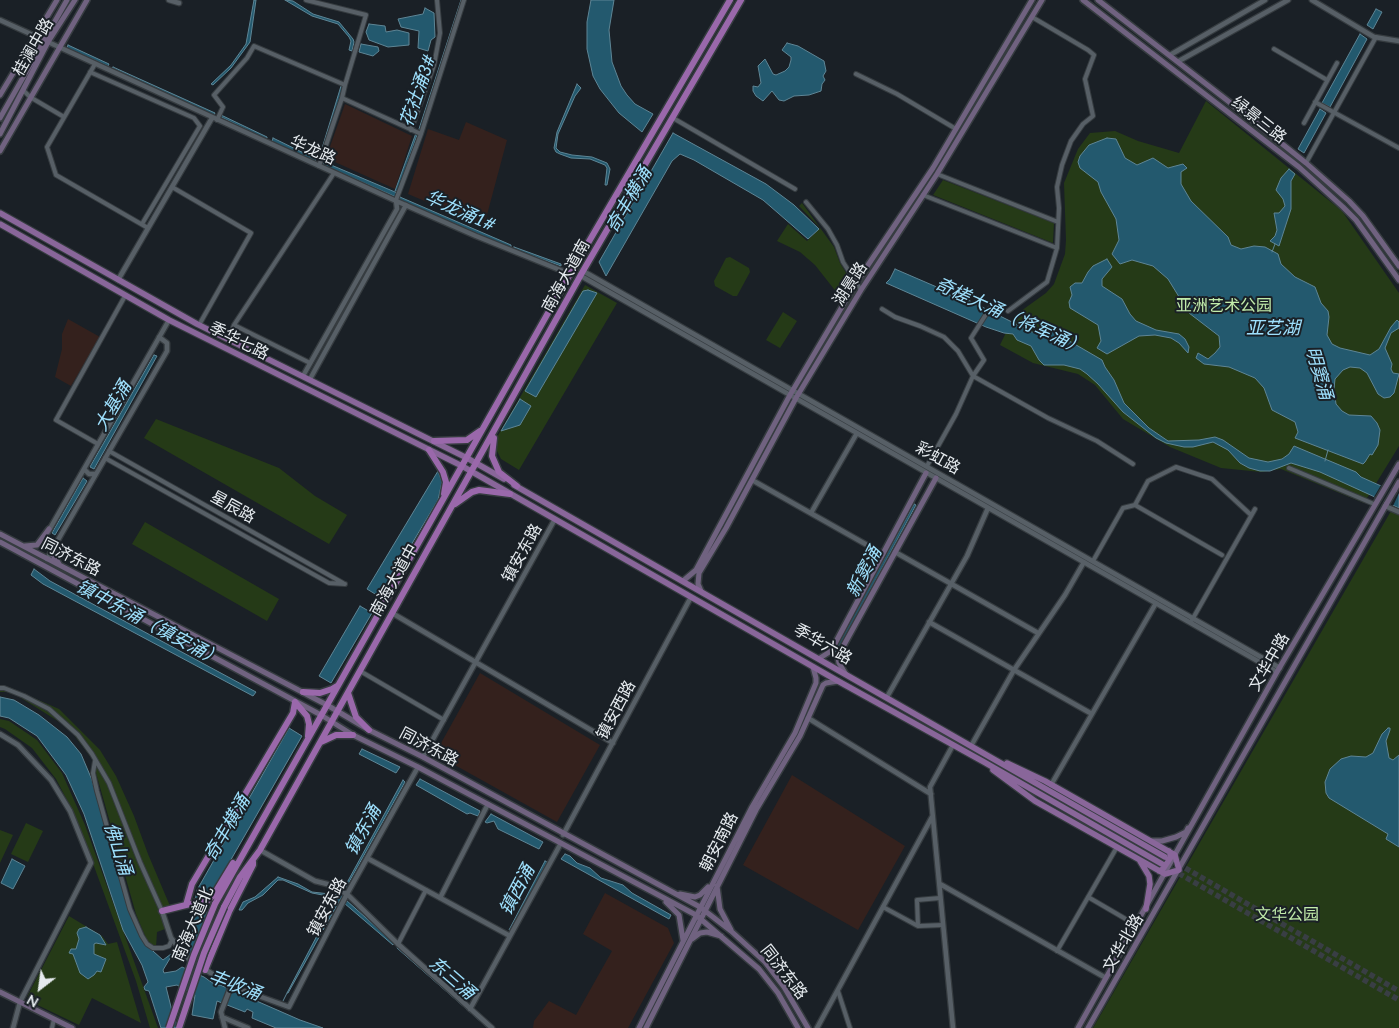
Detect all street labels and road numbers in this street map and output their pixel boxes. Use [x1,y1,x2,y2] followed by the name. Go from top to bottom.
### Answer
[9,14,57,80] street label: 桂澜中路
[1228,93,1290,147] street label: 绿景三路
[287,131,339,169] street label: 华龙路
[538,236,594,316] street label: 南海大道南
[829,259,871,309] street label: 湖景路
[206,318,272,364] street label: 季华七路
[912,438,964,478] street label: 彩虹路
[207,487,259,527] street label: 星辰路
[498,520,546,586] street label: 镇安东路
[38,534,104,580] street label: 同济东路
[366,540,422,620] street label: 南海大道中
[790,620,856,668] street label: 季华六路
[1245,629,1293,695] street label: 文华中路
[593,677,639,743] street label: 镇安西路
[396,724,462,770] street label: 同济东路
[696,809,742,875] street label: 朝安南路
[304,874,350,940] street label: 镇安东路
[169,883,217,965] street label: 南海大道北
[1099,910,1147,976] street label: 文华北路
[757,941,811,1003] street label: 同济东路

